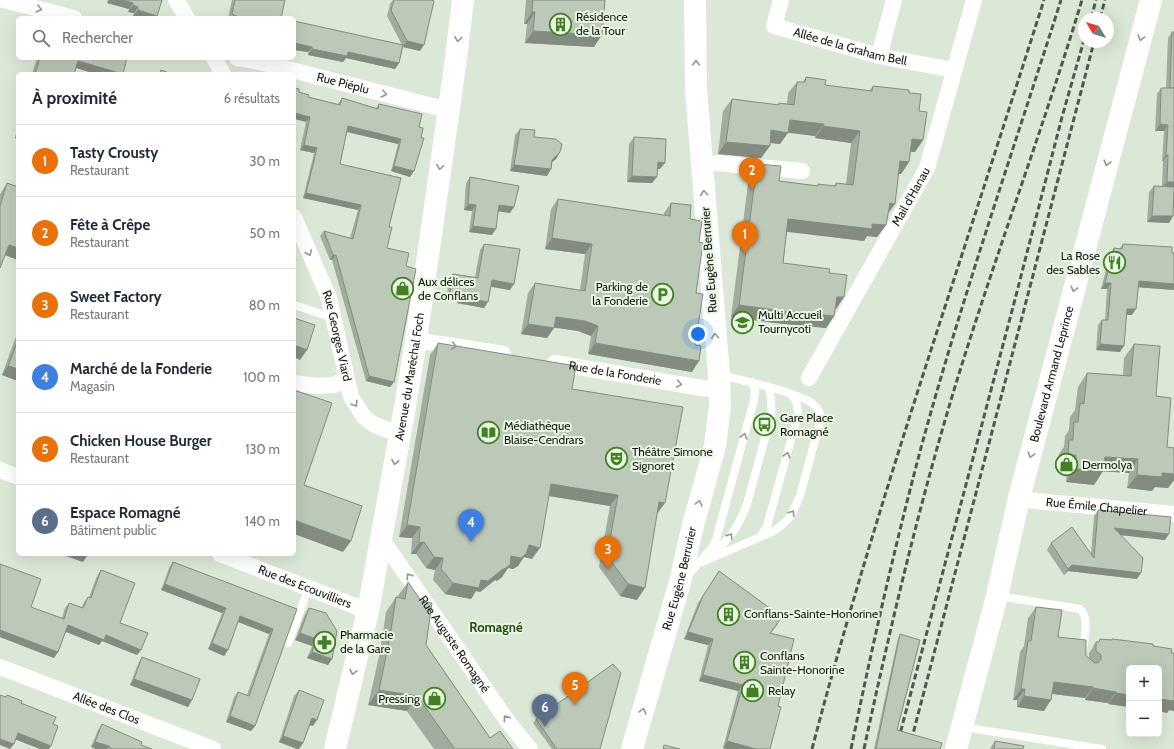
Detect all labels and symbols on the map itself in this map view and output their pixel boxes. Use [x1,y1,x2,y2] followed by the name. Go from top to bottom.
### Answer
[35,4,42,13] one-way arrow
[576,9,628,38] place label: Résidence de la Tour
[547,11,573,37] building icon: Résidence de la Tour
[1078,12,1114,48] north arrow
[792,24,908,68] street label: Allée de la Graham Bell
[1137,34,1146,41] one-way arrow
[454,36,463,42] one-way arrow
[692,60,700,66] one-way arrow
[315,69,371,97] street label: Rue Piéplu
[380,89,387,98] one-way arrow
[739,157,765,190] pin: 2
[1104,160,1112,166] one-way arrow
[436,164,445,171] one-way arrow
[888,164,933,229] street label: Mail d'Hanau
[700,190,709,196] one-way arrow
[697,206,720,313] street label: Rue Eugène Berrurier
[732,221,758,254] pin: 1
[1046,248,1100,277] place label: La Rose des Sables
[305,250,313,257] one-way arrow
[1102,250,1128,276] restaurant icon: La Rose des Sables
[418,274,478,303] place label: Aux délices de Conflans
[390,276,416,302] shop icon: Aux délices de Conflans
[592,279,648,308] place label: Parking de la Fonderie
[650,281,676,307] parking icon: Parking de la Fonderie
[1070,285,1079,292] one-way arrow
[319,288,355,383] street label: Rue Georges Viard
[1026,304,1077,444] street label: Boulevard Armand Leprince
[758,307,822,336] place label: Multi Accueil Tournycoti
[729,309,755,335] school or university icon: Multi Accueil Tournycoti
[391,312,427,442] street label: Avenue du Maréchal Foch
[688,324,708,344] your location
[711,333,720,340] one-way arrow
[451,341,457,350] one-way arrow
[568,358,663,388] street label: Rue de la Fonderie
[675,379,682,388] one-way arrow
[351,399,358,406] one-way arrow
[780,410,833,439] place label: Gare Place Romagné
[751,412,777,438] bus stop icon: Gare Place Romagné
[504,418,583,447] place label: Médiathèque Blaise-Cendrars
[475,420,501,446] library icon: Médiathèque Blaise-Cendrars
[740,433,748,439] one-way arrow
[632,444,713,473] place label: Théâtre Simone Signoret
[604,446,630,472] theatre icon: Théâtre Simone Signoret
[782,451,791,458] one-way arrow
[1027,452,1035,459] one-way arrow
[1053,452,1079,478] shop icon: Dermolya
[1082,457,1132,472] place label: Dermolya
[391,459,400,465] one-way arrow
[1045,494,1148,518] street label: Rue Émile Chapelier
[694,500,703,507] one-way arrow
[458,509,484,542] pin: 4
[787,510,794,517] one-way arrow
[659,525,699,632] street label: Rue Eugène Berrurier
[725,533,732,540] one-way arrow
[595,536,621,569] pin: 3
[256,561,354,611] street label: Rue des Ecouvilliers
[406,573,414,580] one-way arrow
[416,592,493,695] street label: Rue Auguste Romagné
[715,601,741,627] building icon: Conflans-Sainte-Honorine
[744,606,878,621] place label: Conflans-Sainte-Honorine
[469,619,523,635] district label: Romagné
[340,627,393,656] place label: Pharmacie de la Gare
[312,629,338,655] pharmacy icon: Pharmacie de la Gare
[760,648,845,677] place label: Conflans Sainte-Honorine
[732,650,758,676] building icon: Conflans Sainte-Honorine
[350,669,358,675] one-way arrow
[562,672,588,705] pin: 5
[739,678,765,704] shop icon: Relay
[768,683,796,698] place label: Relay
[422,686,448,712] shop icon: Pressing
[71,688,142,727] street label: Allée des Clos
[378,691,421,706] place label: Pressing
[532,694,558,727] pin: 6
[638,708,647,715] one-way arrow
[503,715,511,722] one-way arrow

